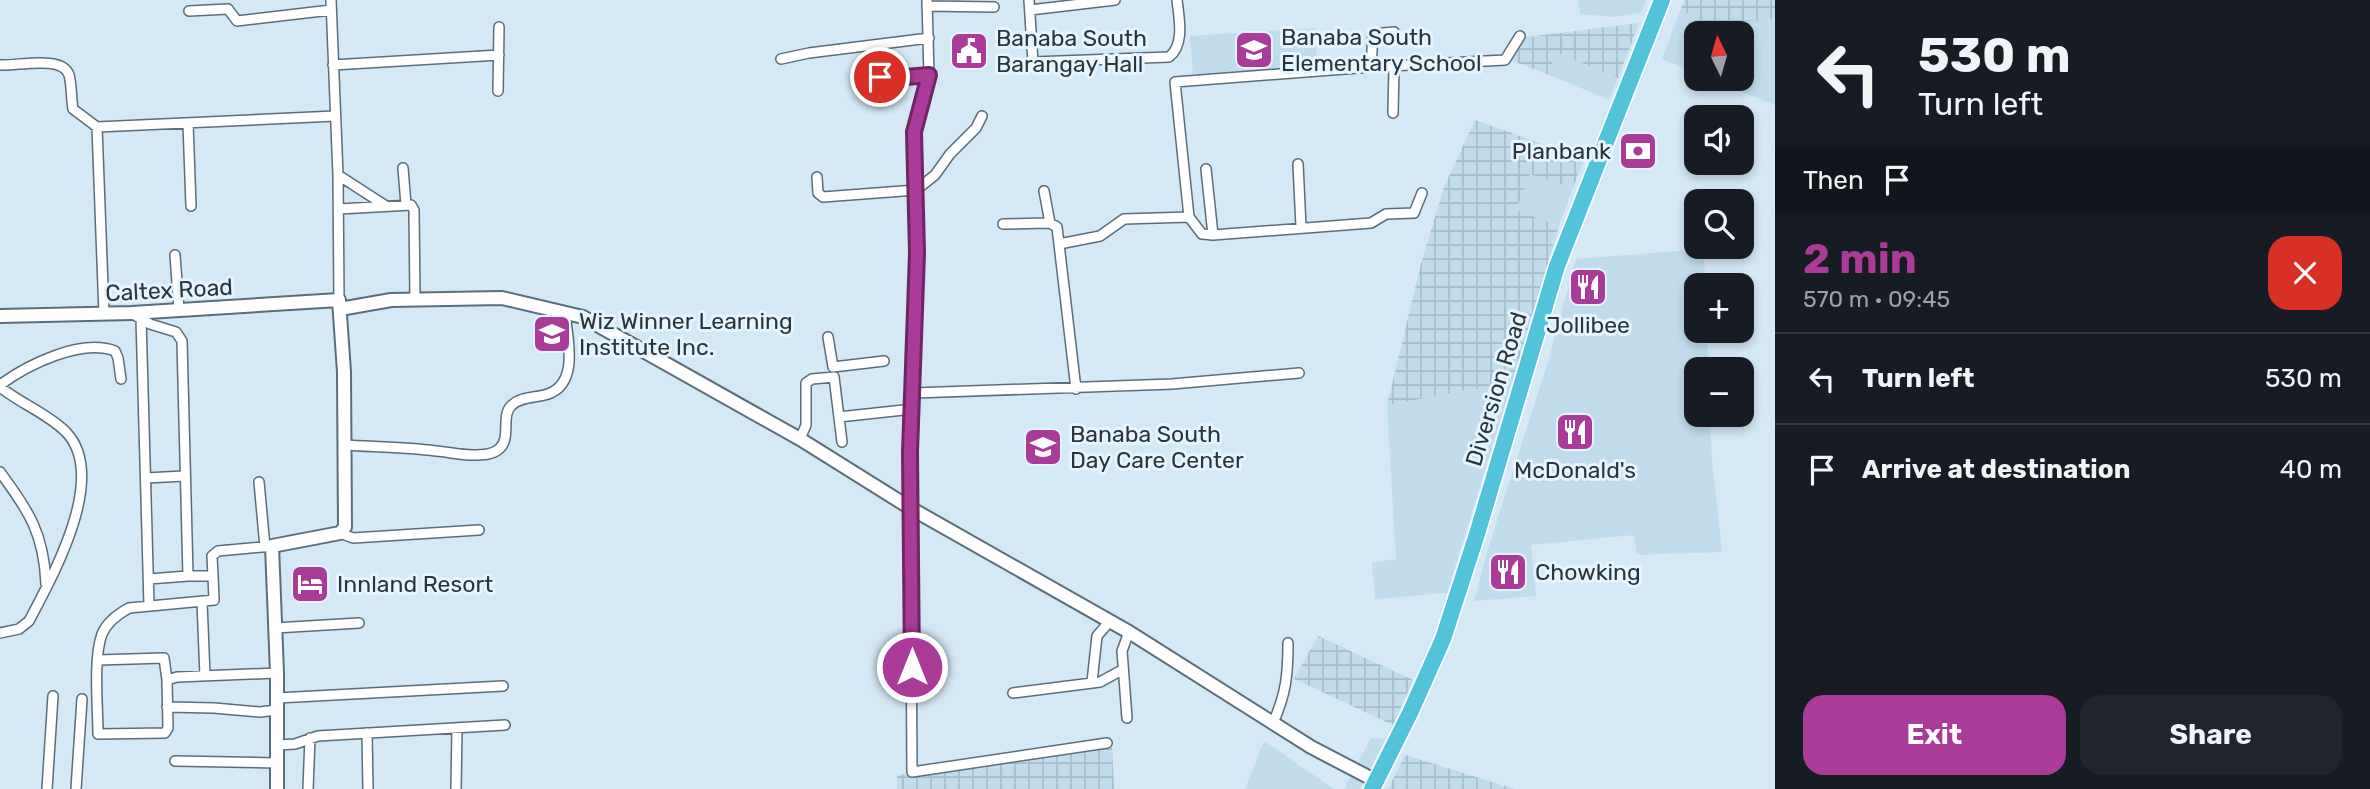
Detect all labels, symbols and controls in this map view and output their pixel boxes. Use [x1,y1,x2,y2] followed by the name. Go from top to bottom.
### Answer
[1684,21,1754,91] north arrow
[1684,21,1754,427] map controls
[1281,23,1482,77] place label: Banaba South Elementary School
[996,24,1147,78] place label: Banaba South Barangay Hall
[1918,26,2071,84] text: 530 m
[1803,28,1894,119] icon: left
[1233,29,1275,71] school or university icon: Banaba South Elementary School
[948,30,990,72] public building icon: Banaba South Barangay Hall
[850,47,910,107] pin
[861,58,899,96] icon: arrive
[1918,85,2043,123] text: Turn left
[1684,105,1754,175] button: sound
[1617,130,1659,172] bank icon: Planbank
[1512,137,1611,165] place label: Planbank
[1878,161,1916,199] icon: arrive
[1803,165,1864,196] text: Then
[1684,189,1754,259] button: search
[1803,234,1917,284] text: 2 min
[2268,236,2342,310] button: close
[1567,266,1609,308] restaurant icon: Jollibee
[104,273,234,307] street label: Caltex Road
[1684,273,1754,343] button: +
[1803,285,1950,313] text: 570 m · 09:45
[579,307,793,361] place label: Wiz Winner Learning Institute Inc.
[1459,308,1533,470] street label: Diversion Road
[1546,311,1630,339] place label: Jollibee
[531,313,573,355] school or university icon: Wiz Winner Learning Institute Inc.
[1684,357,1754,427] button: −
[1803,360,1841,398] icon: left
[1862,363,1974,394] text: Turn left
[2265,363,2342,394] text: 530 m
[1554,411,1596,453] restaurant icon: McDonald's
[1070,420,1244,474] place label: Banaba South Day Care Center
[1022,426,1064,468] school or university icon: Banaba South Day Care Center
[1803,451,1841,489] icon: arrive
[1862,454,2130,485] text: Arrive at destination
[2280,454,2342,485] text: 40 m
[1514,456,1636,484] place label: McDonald's
[1487,551,1529,593] restaurant icon: Chowking
[1535,558,1641,586] place label: Chowking
[289,563,331,605] hotel icon: Innland Resort
[337,570,493,598] place label: Innland Resort
[875,630,949,704] position arrow
[1803,695,2066,775] button: Exit
[2080,695,2342,775] button: Share

